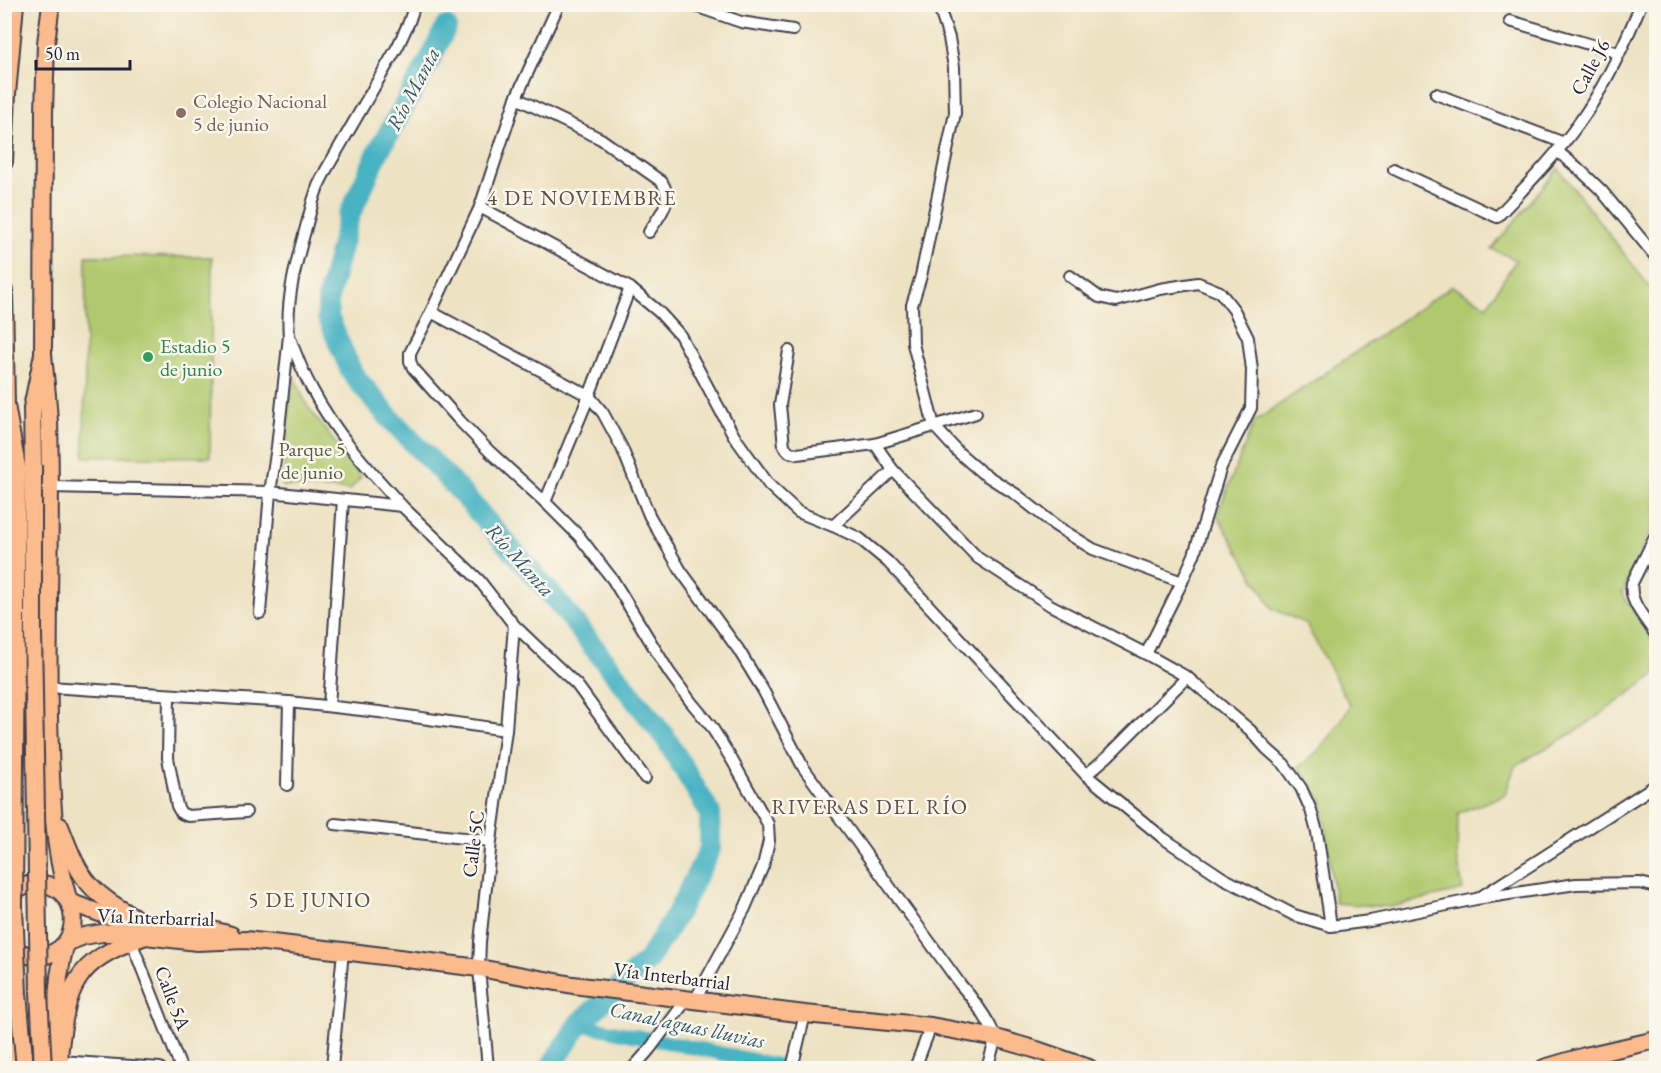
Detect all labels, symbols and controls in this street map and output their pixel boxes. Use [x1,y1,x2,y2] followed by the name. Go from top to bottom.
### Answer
[36,33,130,71] scale bar
[1564,34,1616,100] street label: Calle J6
[45,42,80,65] text: 50 m
[379,42,446,135] water label: Río Manta
[193,88,327,137] place label: Colegio Nacional 5 de junio
[174,106,188,120] marker: Colegio Nacional 5 de junio
[487,184,677,211] district label: 4 DE NOVIEMBRE
[160,333,231,382] place label: Estadio 5 de junio
[141,350,155,364] marker: Estadio 5 de junio
[278,436,346,485] park label: Parque 5 de junio
[480,517,561,602] water label: Río Manta
[771,793,969,820] district label: RIVERAS DEL RÍO
[456,809,490,879] street label: Calle 5C
[248,886,372,913] district label: 5 DE JUNIO
[97,902,215,932] street label: Vía Interbarrial
[612,956,732,996] street label: Vía Interbarrial
[149,962,197,1034] street label: Calle 5A
[607,995,767,1054] water label: Canal aguas lluvias

